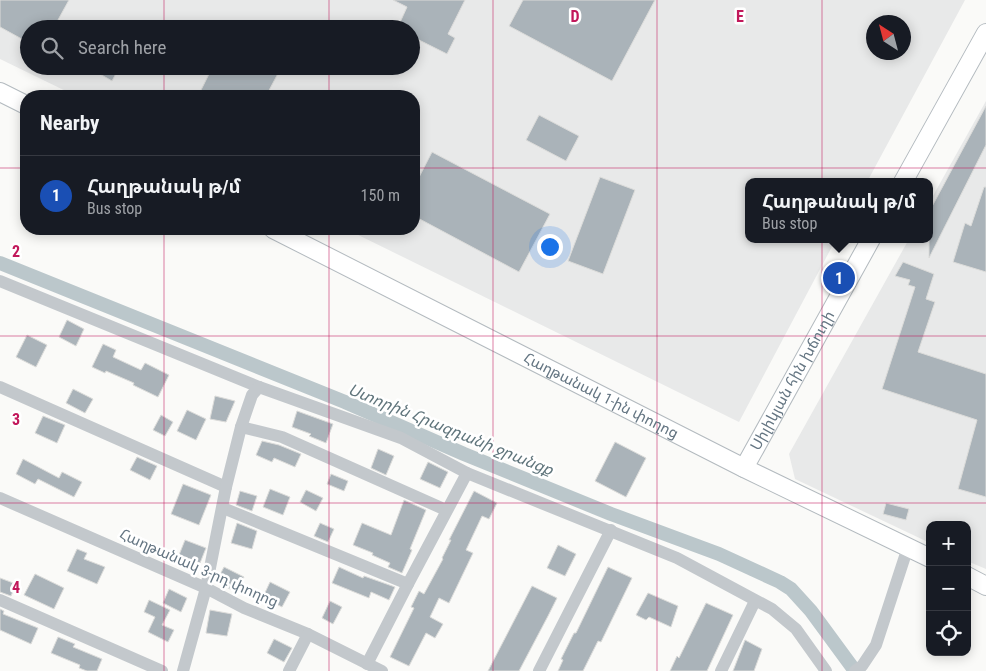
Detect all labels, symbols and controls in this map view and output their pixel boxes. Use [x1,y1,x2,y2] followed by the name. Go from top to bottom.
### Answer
[570,7,580,26] text: D
[736,7,744,26] text: E
[866,15,911,60] north arrow
[20,20,420,75] search box
[38,34,66,62] icon: search
[78,36,166,59] text: Search here
[40,111,99,135] text: Nearby
[87,175,241,198] text: Հաղթանակ թ/մ
[745,178,933,243] popup
[52,186,60,205] text: 1
[361,186,400,205] text: 150 m
[762,190,916,213] text: Հաղթանակ թ/մ
[87,199,142,218] text: Bus stop
[762,214,817,233] text: Bus stop
[537,234,563,260] your location
[12,242,20,261] text: 2
[823,259,855,297] pin: 1
[747,308,838,453] street label: Սիլիկյան հին խճուղի
[521,349,682,442] street label: Հաղթանակ 1-ին փողոց
[346,380,557,480] water label: Ստորին Հրազդանի ջրանցք
[12,410,20,429] text: 3
[926,521,971,656] map controls
[926,521,971,566] button: +
[117,525,281,611] street label: Հաղթանակ 3-րդ փողոց
[926,566,971,611] button: −
[12,578,20,597] text: 4
[926,611,971,656] button: locate

